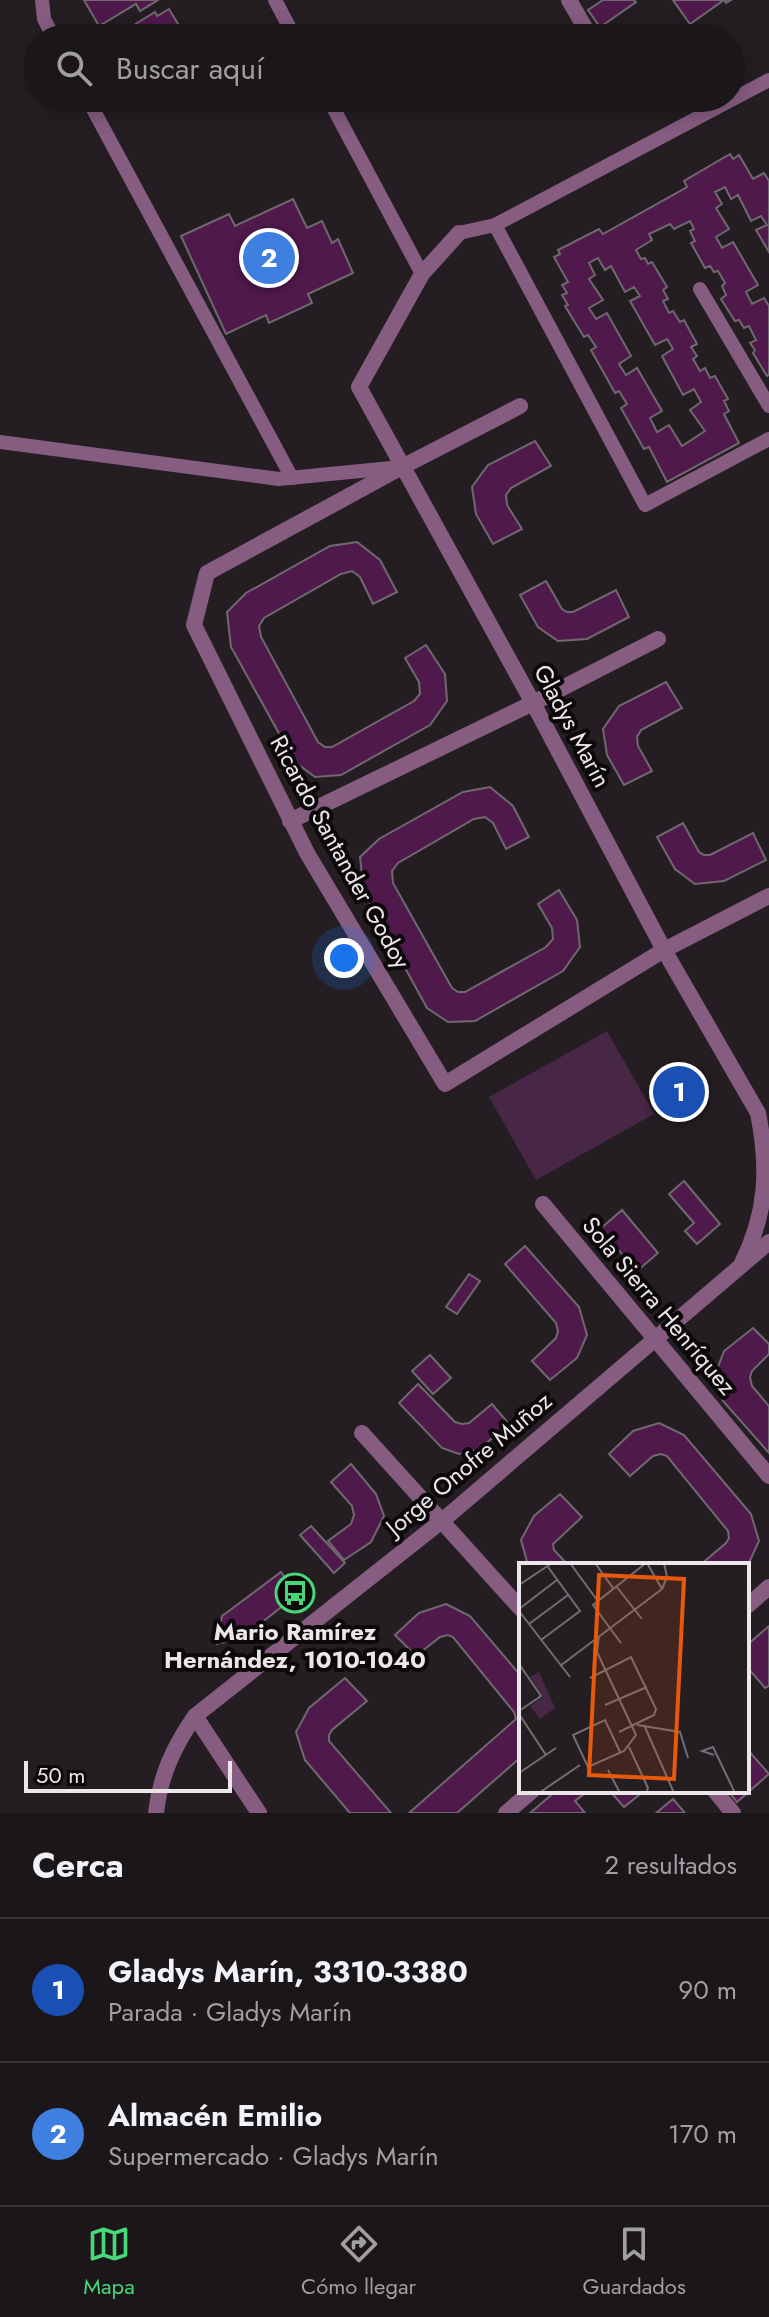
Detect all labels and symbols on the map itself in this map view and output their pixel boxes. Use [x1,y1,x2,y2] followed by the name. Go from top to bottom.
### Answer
[243,228,295,288] pin: 2
[525,658,620,794] street label: Gladys Marín
[262,729,420,975] street label: Ricardo Santander Godoy
[324,938,364,978] your location
[653,1062,705,1122] pin: 1
[574,1209,745,1402] street label: Sola Sierra Henríquez
[376,1384,559,1546] street label: Jorge Onofre Muñoz
[519,1563,749,1793] inset map
[274,1572,316,1614] bus stop icon: Mario Ramírez Hernández, 1010-1040
[164,1614,426,1677] place label: Mario Ramírez Hernández, 1010-1040
[24,1757,232,1793] scale bar

